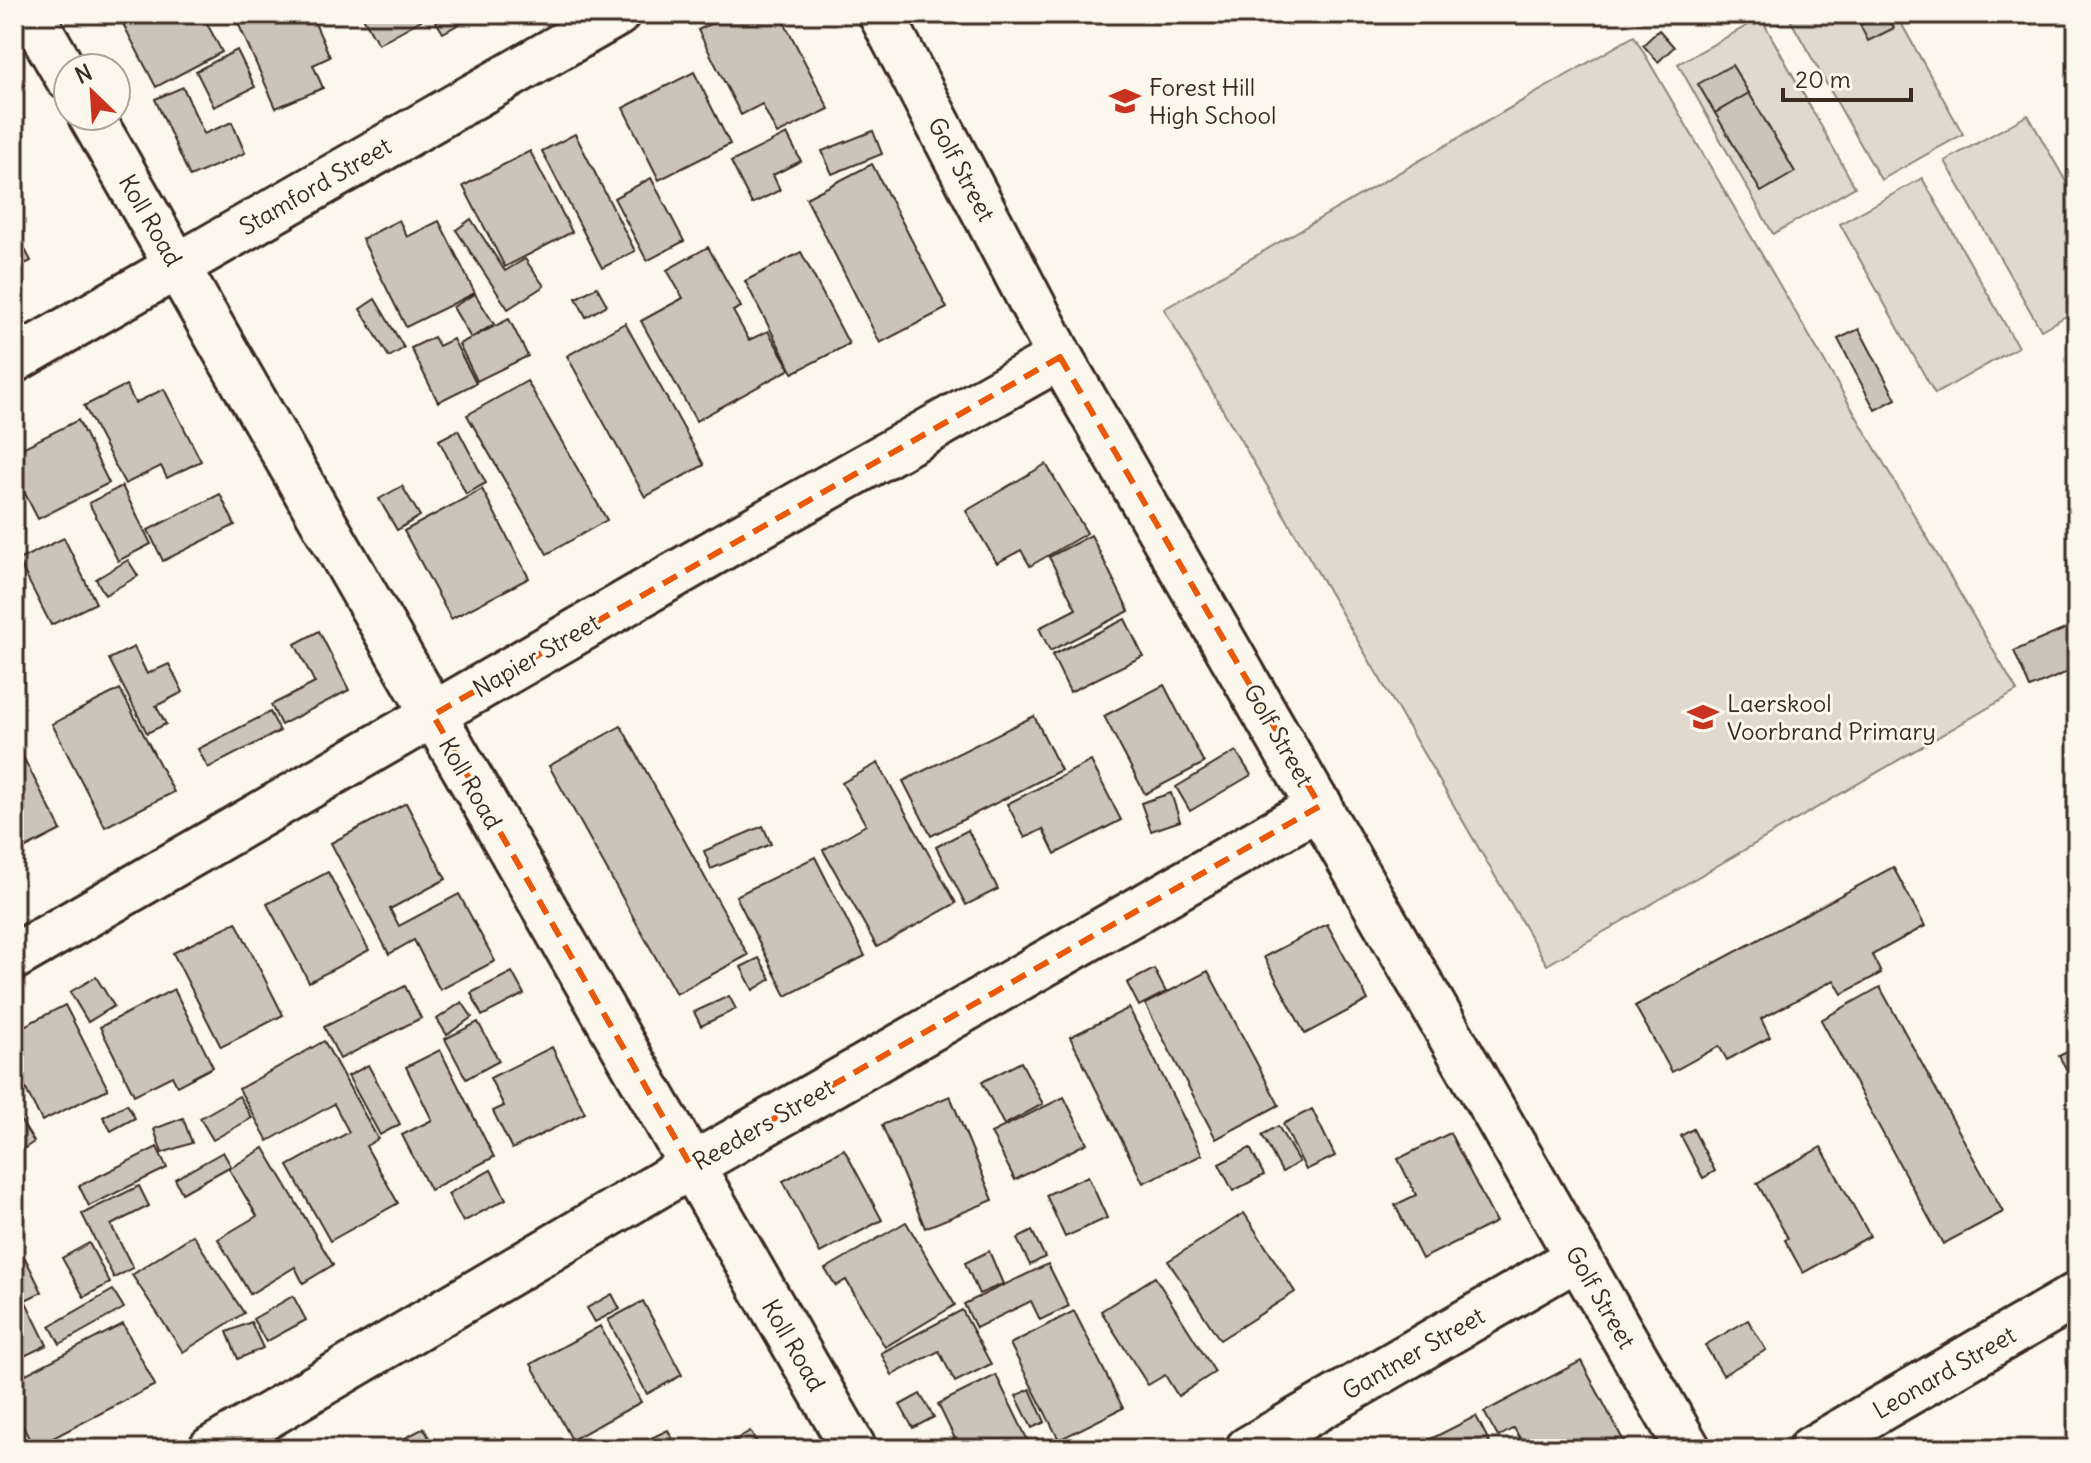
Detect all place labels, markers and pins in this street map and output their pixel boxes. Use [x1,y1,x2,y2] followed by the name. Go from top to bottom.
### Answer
[1149,72,1276,130] place label: Forest Hill High School
[1108,84,1142,118] school or university icon: Forest Hill High School
[1727,688,1936,746] place label: Laerskool Voorbrand Primary
[1686,700,1720,734] school or university icon: Laerskool Voorbrand Primary

